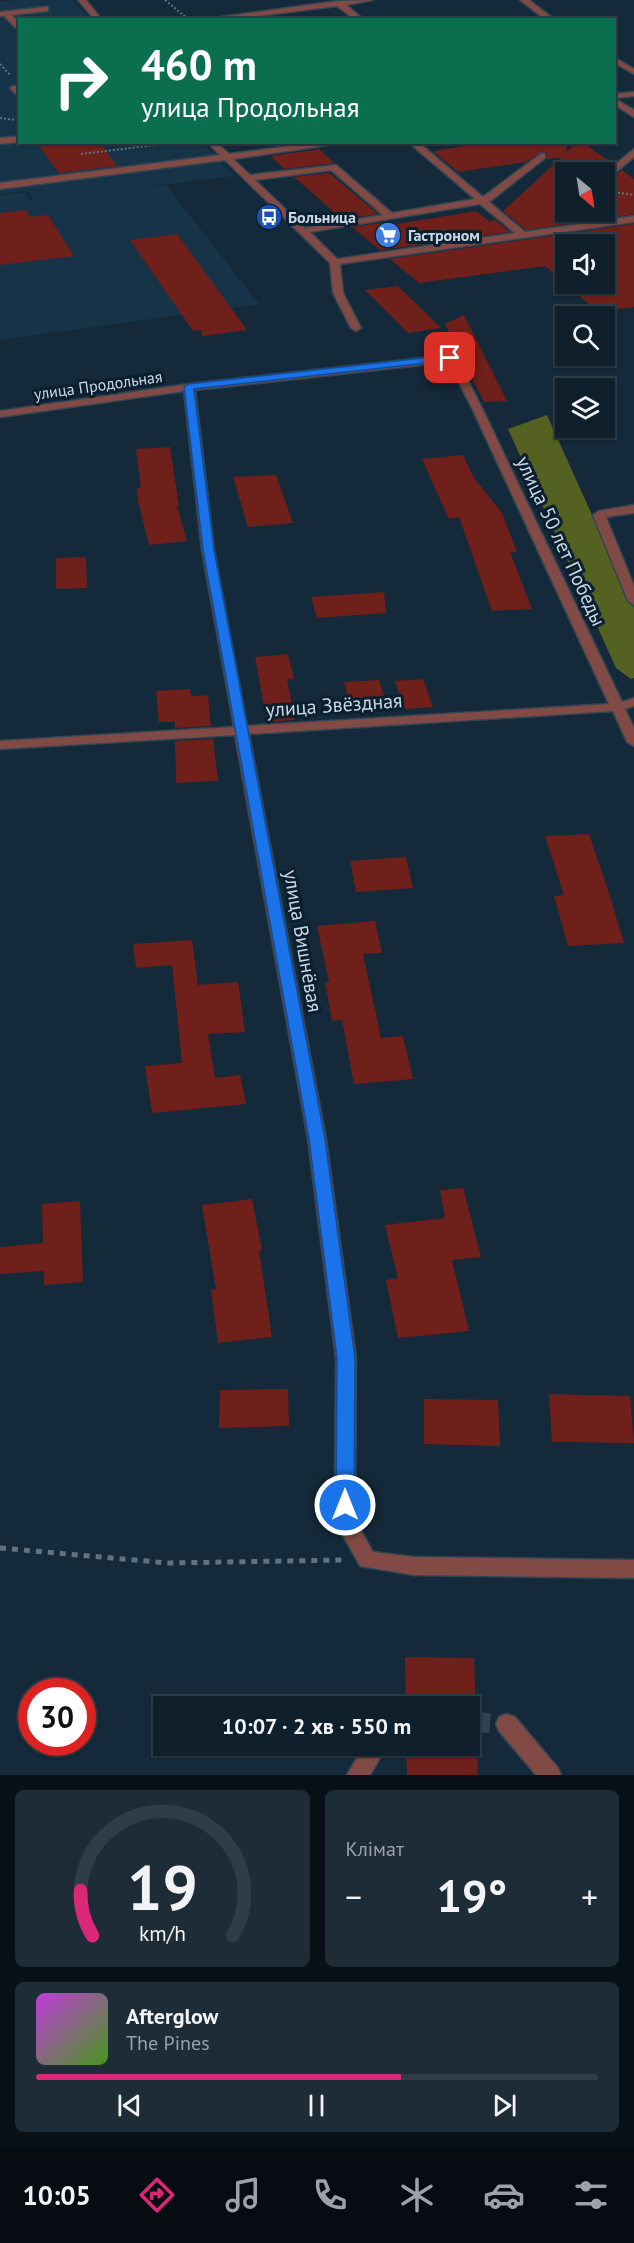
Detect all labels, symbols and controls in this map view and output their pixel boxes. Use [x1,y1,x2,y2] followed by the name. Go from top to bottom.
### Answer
[141,37,257,92] text: 460 m
[42,42,120,120] icon: right
[141,90,359,124] text: улица Продольная
[555,162,615,222] north arrow
[555,162,615,438] map controls
[254,202,284,232] bus stop icon: Больница
[288,207,356,227] place label: Больница
[373,220,403,250] supermarket icon: Гастроном
[408,225,480,245] place label: Гастроном
[555,234,615,294] button: sound
[555,306,615,366] button: search
[424,332,475,383] pin
[433,341,466,374] icon: arrive
[33,366,163,404] street label: улица Продольная
[555,378,615,438] button: layers
[510,452,612,630] street label: улица 50 лет Победы
[265,687,403,723] street label: улица Звёздная
[278,868,328,1014] street label: улица Вишнёвая
[313,1473,377,1537] position arrow
[18,1678,96,1756] speed limit sign: 30
[222,1712,411,1740] text: 10:07 · 2 хв · 550 m
[346,1836,404,1862] text: Клімат
[127,1846,198,1927] text: 19
[436,1866,507,1924] text: 19°
[346,1875,362,1918] text: −
[581,1875,598,1918] text: +
[139,1919,186,1947] text: km/h
[126,2002,218,2030] text: Afterglow
[126,2030,210,2056] text: The Pines
[113,2089,146,2122] icon: previous
[300,2089,333,2122] icon: pause
[488,2089,521,2122] icon: next
[136,2174,178,2216] icon: directions
[222,2174,264,2216] icon: music
[309,2174,351,2216] icon: phone
[396,2174,438,2216] icon: climate
[483,2174,525,2216] icon: car
[570,2174,612,2216] icon: filters
[22,2178,91,2212] text: 10:05

